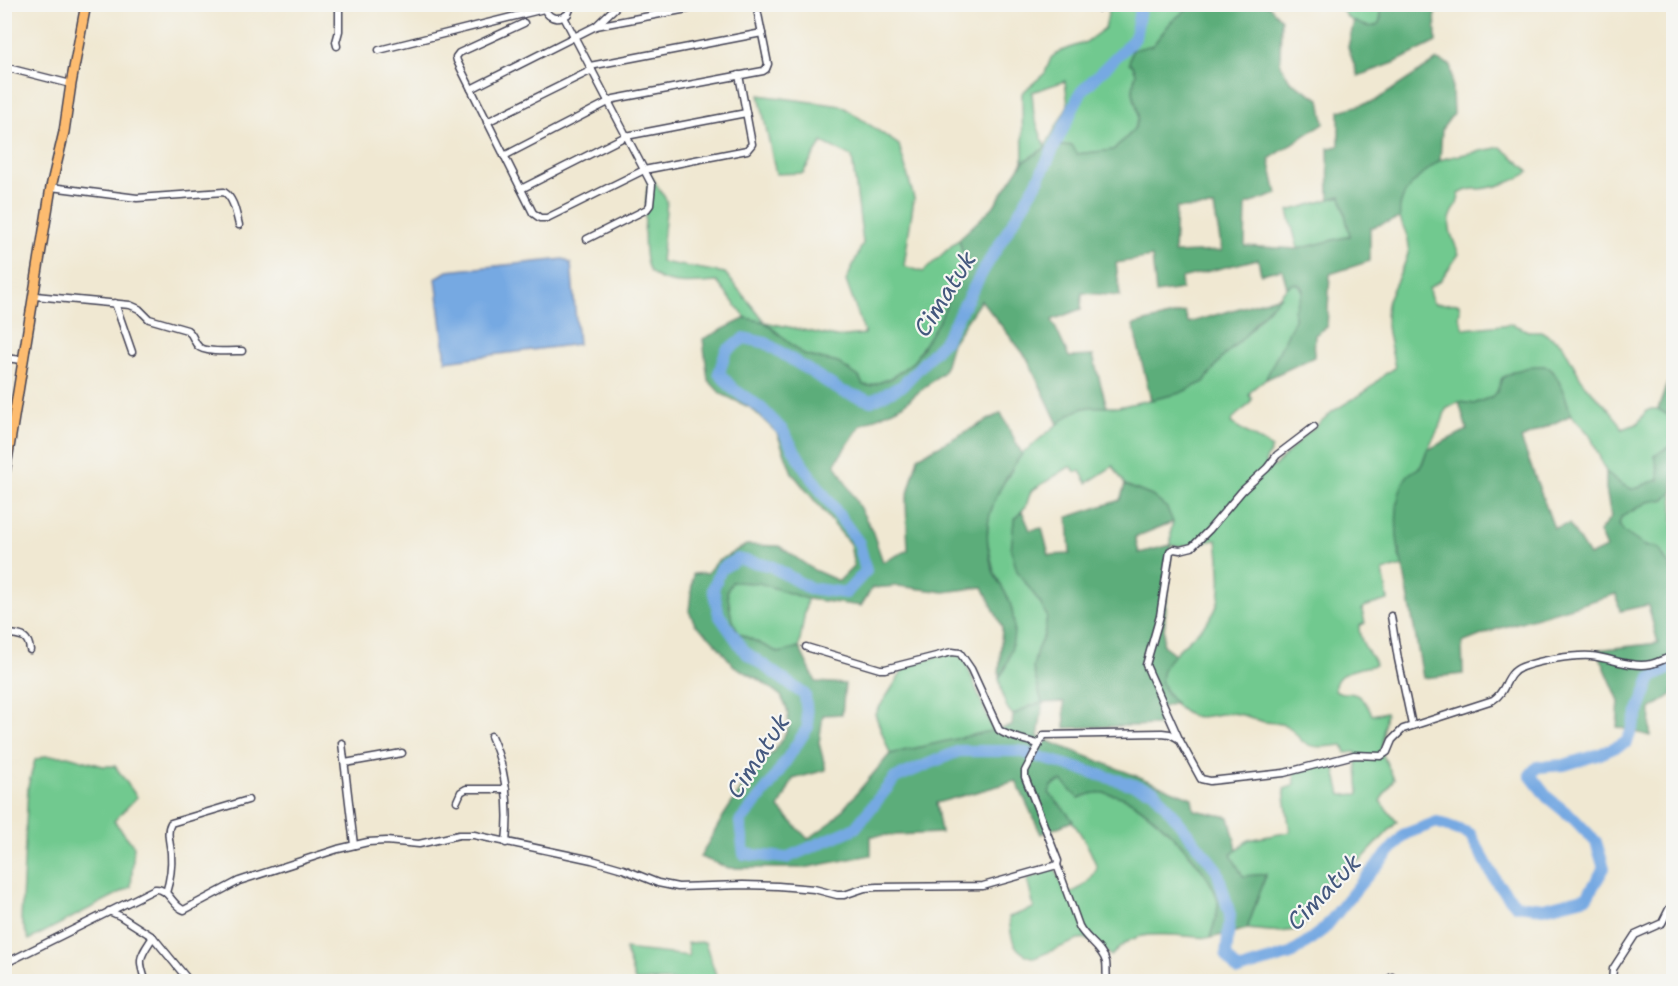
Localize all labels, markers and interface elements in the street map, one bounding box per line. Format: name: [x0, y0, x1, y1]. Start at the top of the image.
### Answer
water label: Cimatuk: [906, 245, 984, 343]
water label: Cimatuk: [719, 707, 797, 805]
water label: Cimatuk: [1279, 846, 1369, 937]

